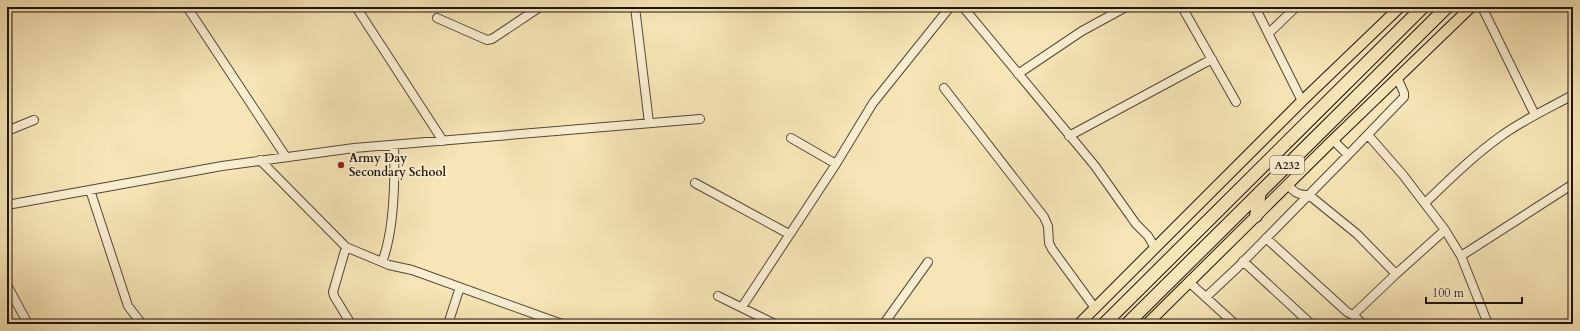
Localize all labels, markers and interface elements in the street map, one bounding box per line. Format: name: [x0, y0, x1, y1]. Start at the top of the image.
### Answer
place label: Army Day Secondary School: [349, 150, 447, 180]
road number: A232: [1270, 156, 1304, 174]
marker: Army Day Secondary School: [336, 160, 346, 170]
scale bar: [1426, 279, 1522, 305]
text: 100 m: [1432, 285, 1465, 301]

